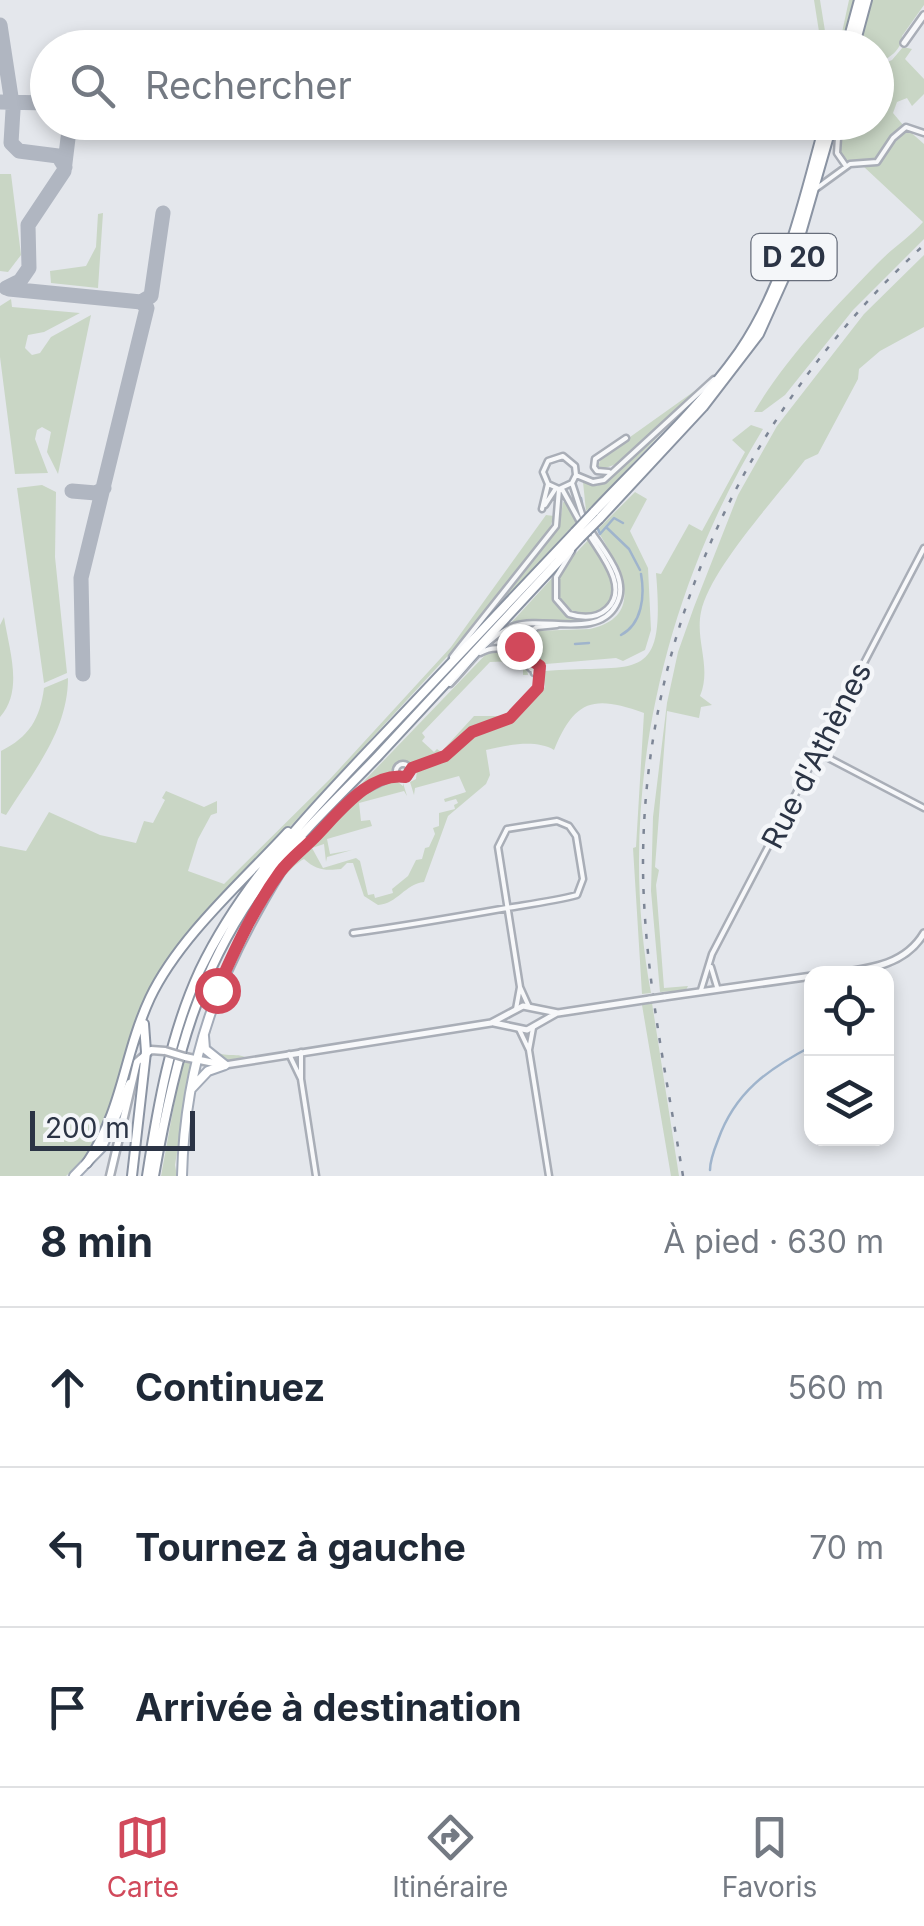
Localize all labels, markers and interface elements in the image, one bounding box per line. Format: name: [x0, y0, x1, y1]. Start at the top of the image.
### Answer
search box: [30, 30, 894, 140]
icon: search: [65, 58, 120, 113]
text: Rechercher: [145, 62, 352, 108]
road number: D 20: [752, 234, 836, 280]
route end: [497, 624, 543, 670]
street label: Rue d'Athènes: [754, 656, 878, 854]
map controls: [804, 966, 894, 1146]
button: locate: [804, 966, 894, 1056]
route start: [195, 968, 241, 1014]
button: layers: [804, 1056, 894, 1146]
scale bar: [30, 1106, 195, 1150]
text: 200 m: [45, 1111, 130, 1145]
text: 8 min: [40, 1216, 153, 1267]
text: À pied · 630 m: [663, 1222, 884, 1261]
icon: ahead: [40, 1360, 95, 1415]
text: Continuez: [135, 1364, 325, 1410]
text: 560 m: [787, 1368, 884, 1407]
icon: left: [40, 1520, 95, 1575]
text: Tournez à gauche: [135, 1524, 466, 1570]
text: 70 m: [809, 1528, 884, 1567]
icon: arrive: [40, 1680, 95, 1735]
text: Arrivée à destination: [135, 1684, 522, 1730]
tab: Carte: [107, 1810, 179, 1904]
tab: Itinéraire: [392, 1810, 508, 1904]
tab: Favoris: [722, 1810, 817, 1904]

